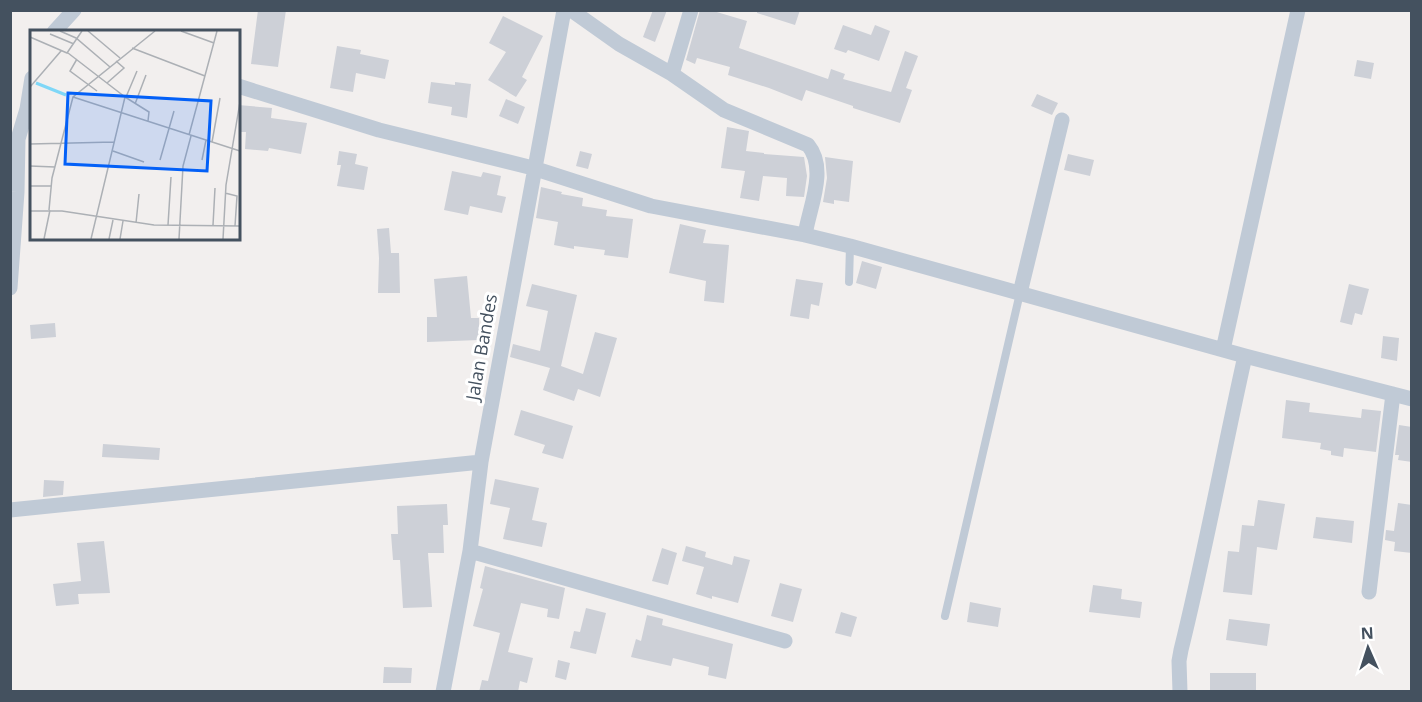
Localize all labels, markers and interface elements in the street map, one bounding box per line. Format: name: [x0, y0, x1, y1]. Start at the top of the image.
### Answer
inset map: [30, 30, 240, 240]
street label: Jalan Bandes: [460, 292, 502, 404]
north arrow: [1338, 618, 1398, 678]
text: N: [1360, 622, 1374, 644]

